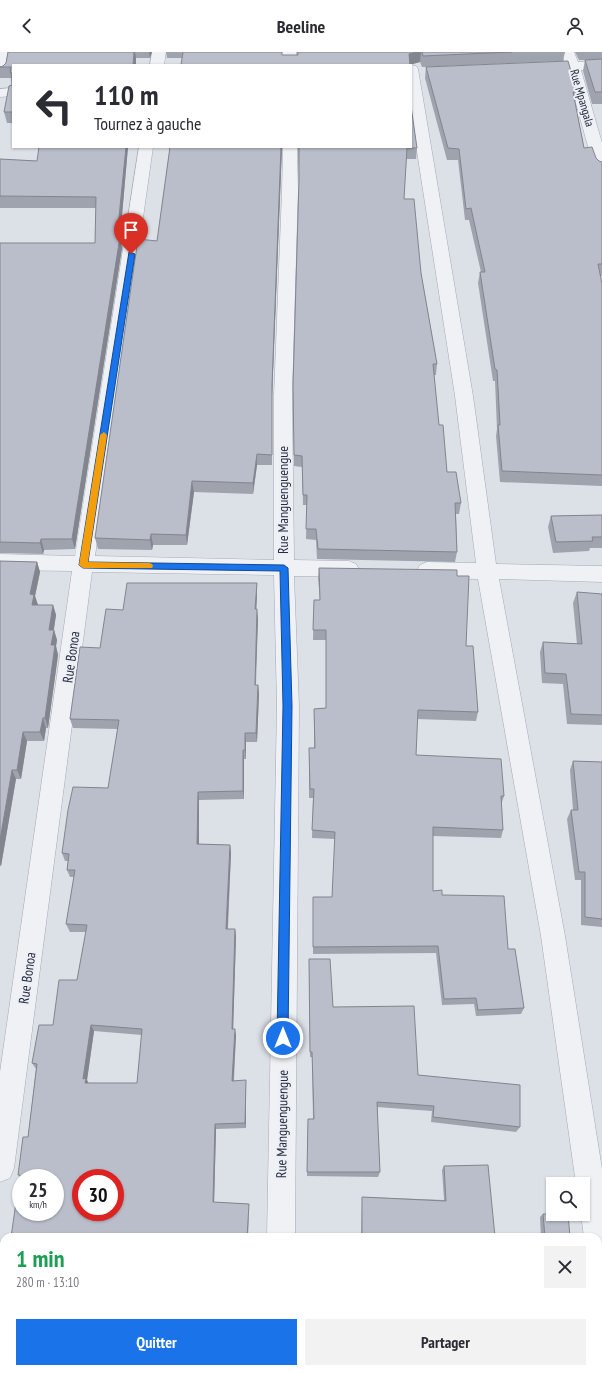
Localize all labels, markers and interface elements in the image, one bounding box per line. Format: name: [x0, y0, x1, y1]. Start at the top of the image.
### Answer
icon: back: [16, 15, 38, 37]
text: Beeline: [277, 15, 325, 38]
icon: person: [564, 15, 586, 37]
street label: Rue Mpangala: [567, 67, 598, 128]
text: 110 m: [94, 76, 158, 113]
icon: left: [28, 80, 80, 132]
text: Tournez à gauche: [94, 112, 201, 135]
pin: [114, 213, 148, 254]
icon: arrive: [120, 219, 142, 241]
street label: Rue Manguenguengue: [274, 446, 292, 554]
street label: Rue Bonoa: [58, 630, 84, 684]
street label: Rue Bonoa: [14, 951, 40, 1005]
position arrow: [262, 1017, 304, 1059]
street label: Rue Manguenguengue: [272, 1070, 292, 1178]
speed limit sign: 30: [72, 1169, 124, 1221]
text: 25: [28, 1177, 48, 1203]
map controls: [546, 1177, 590, 1221]
button: search: [546, 1177, 590, 1221]
text: km/h: [29, 1198, 47, 1211]
text: 1 min: [16, 1243, 64, 1274]
button: close: [544, 1246, 586, 1288]
text: 280 m · 13:10: [16, 1274, 79, 1291]
button: Quitter: [16, 1319, 297, 1365]
button: Partager: [305, 1319, 586, 1365]

